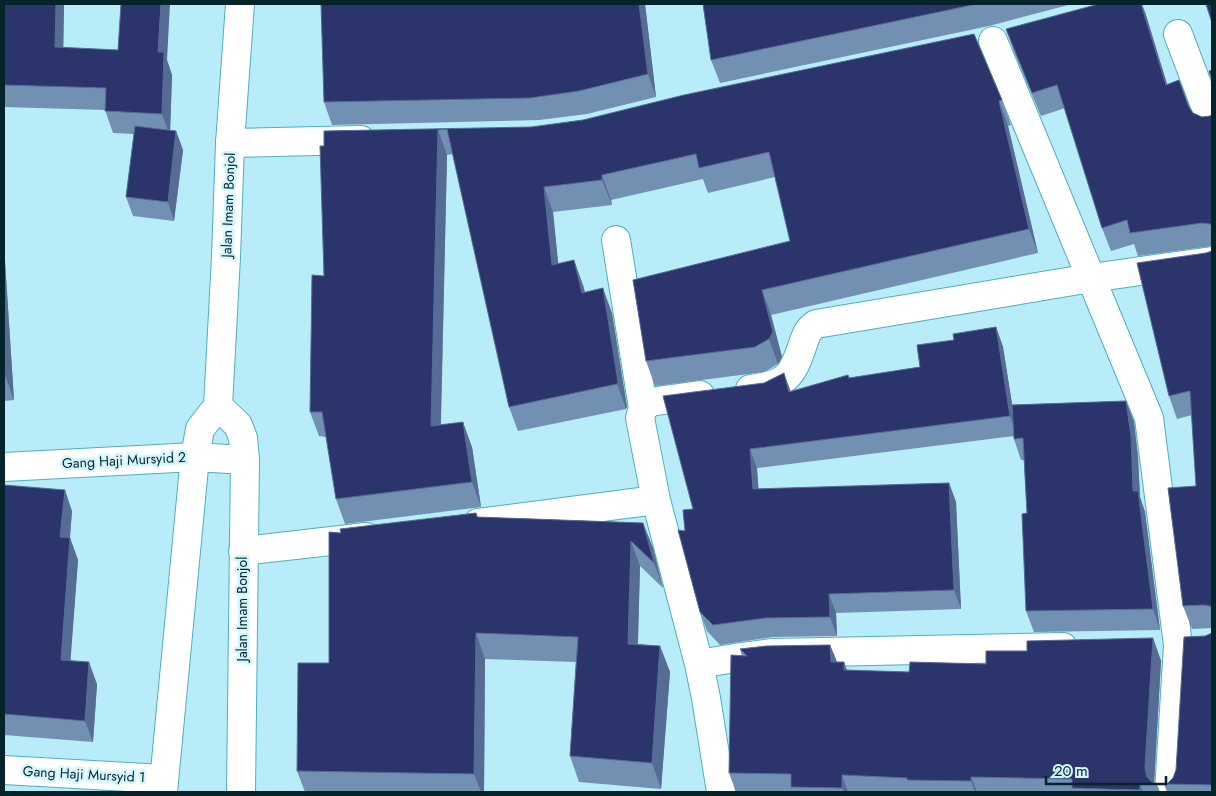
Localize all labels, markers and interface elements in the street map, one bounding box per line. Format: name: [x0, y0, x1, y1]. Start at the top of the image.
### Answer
street label: Jalan Imam Bonjol: [216, 152, 240, 260]
street label: Gang Haji Mursyid 2: [61, 447, 187, 473]
street label: Jalan Imam Bonjol: [232, 557, 252, 663]
scale bar: [1046, 754, 1166, 786]
text: 20 m: [1054, 760, 1088, 782]
street label: Gang Haji Mursyid 1: [22, 761, 146, 787]

